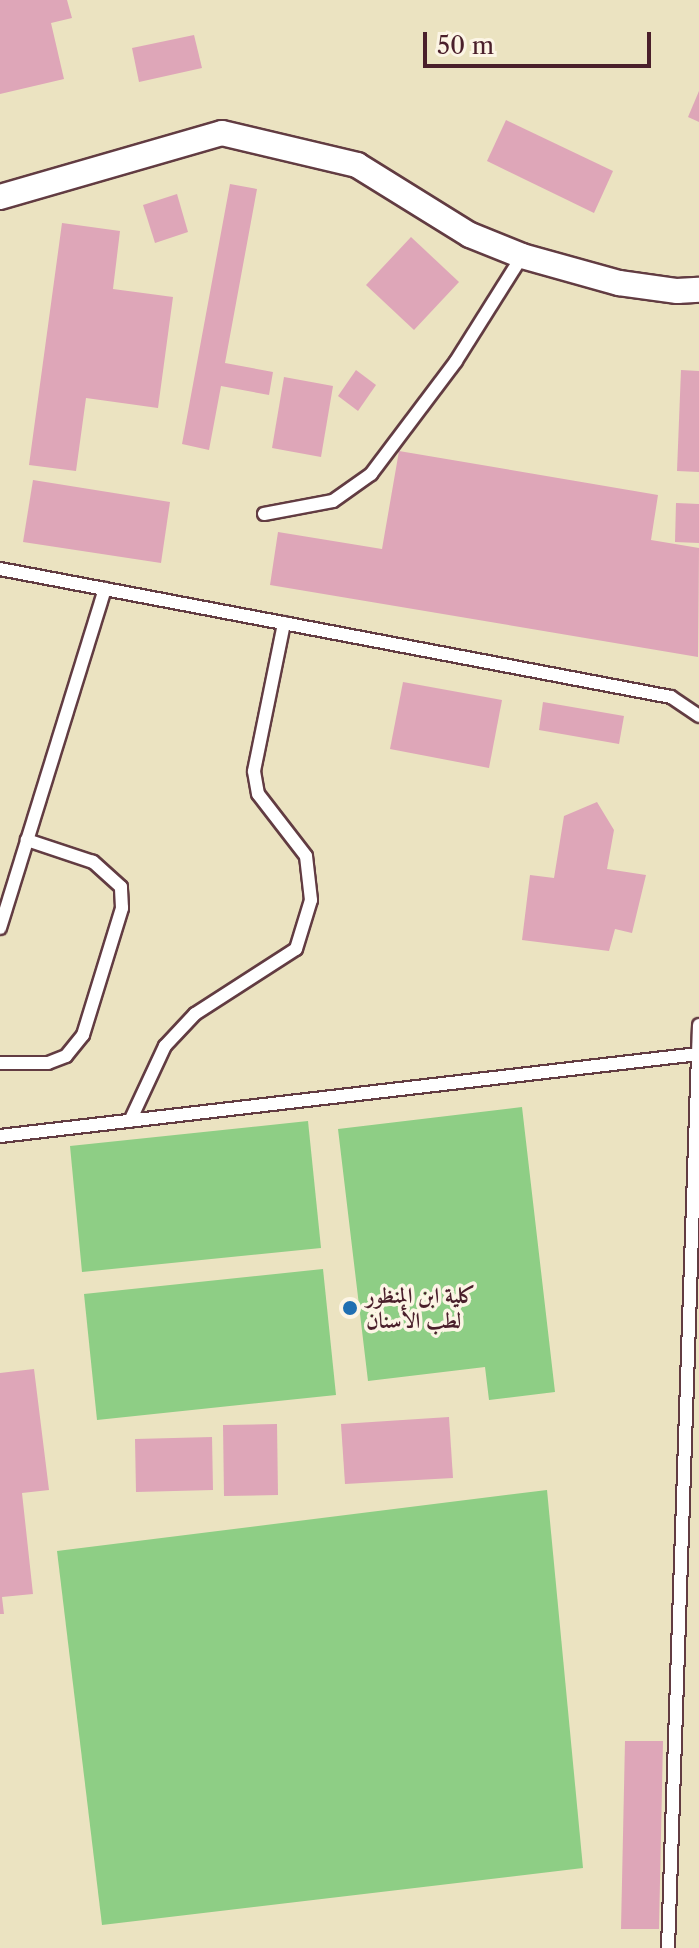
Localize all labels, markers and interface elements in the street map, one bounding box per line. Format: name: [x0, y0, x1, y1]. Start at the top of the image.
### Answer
scale bar: [427, 16, 655, 66]
text: 50 m: [437, 31, 494, 60]
place label: كلية ابن المنظور لطب الأسنان: [366, 1282, 476, 1334]
marker: كلية ابن المنظور لطب الأسنان: [341, 1299, 359, 1317]

